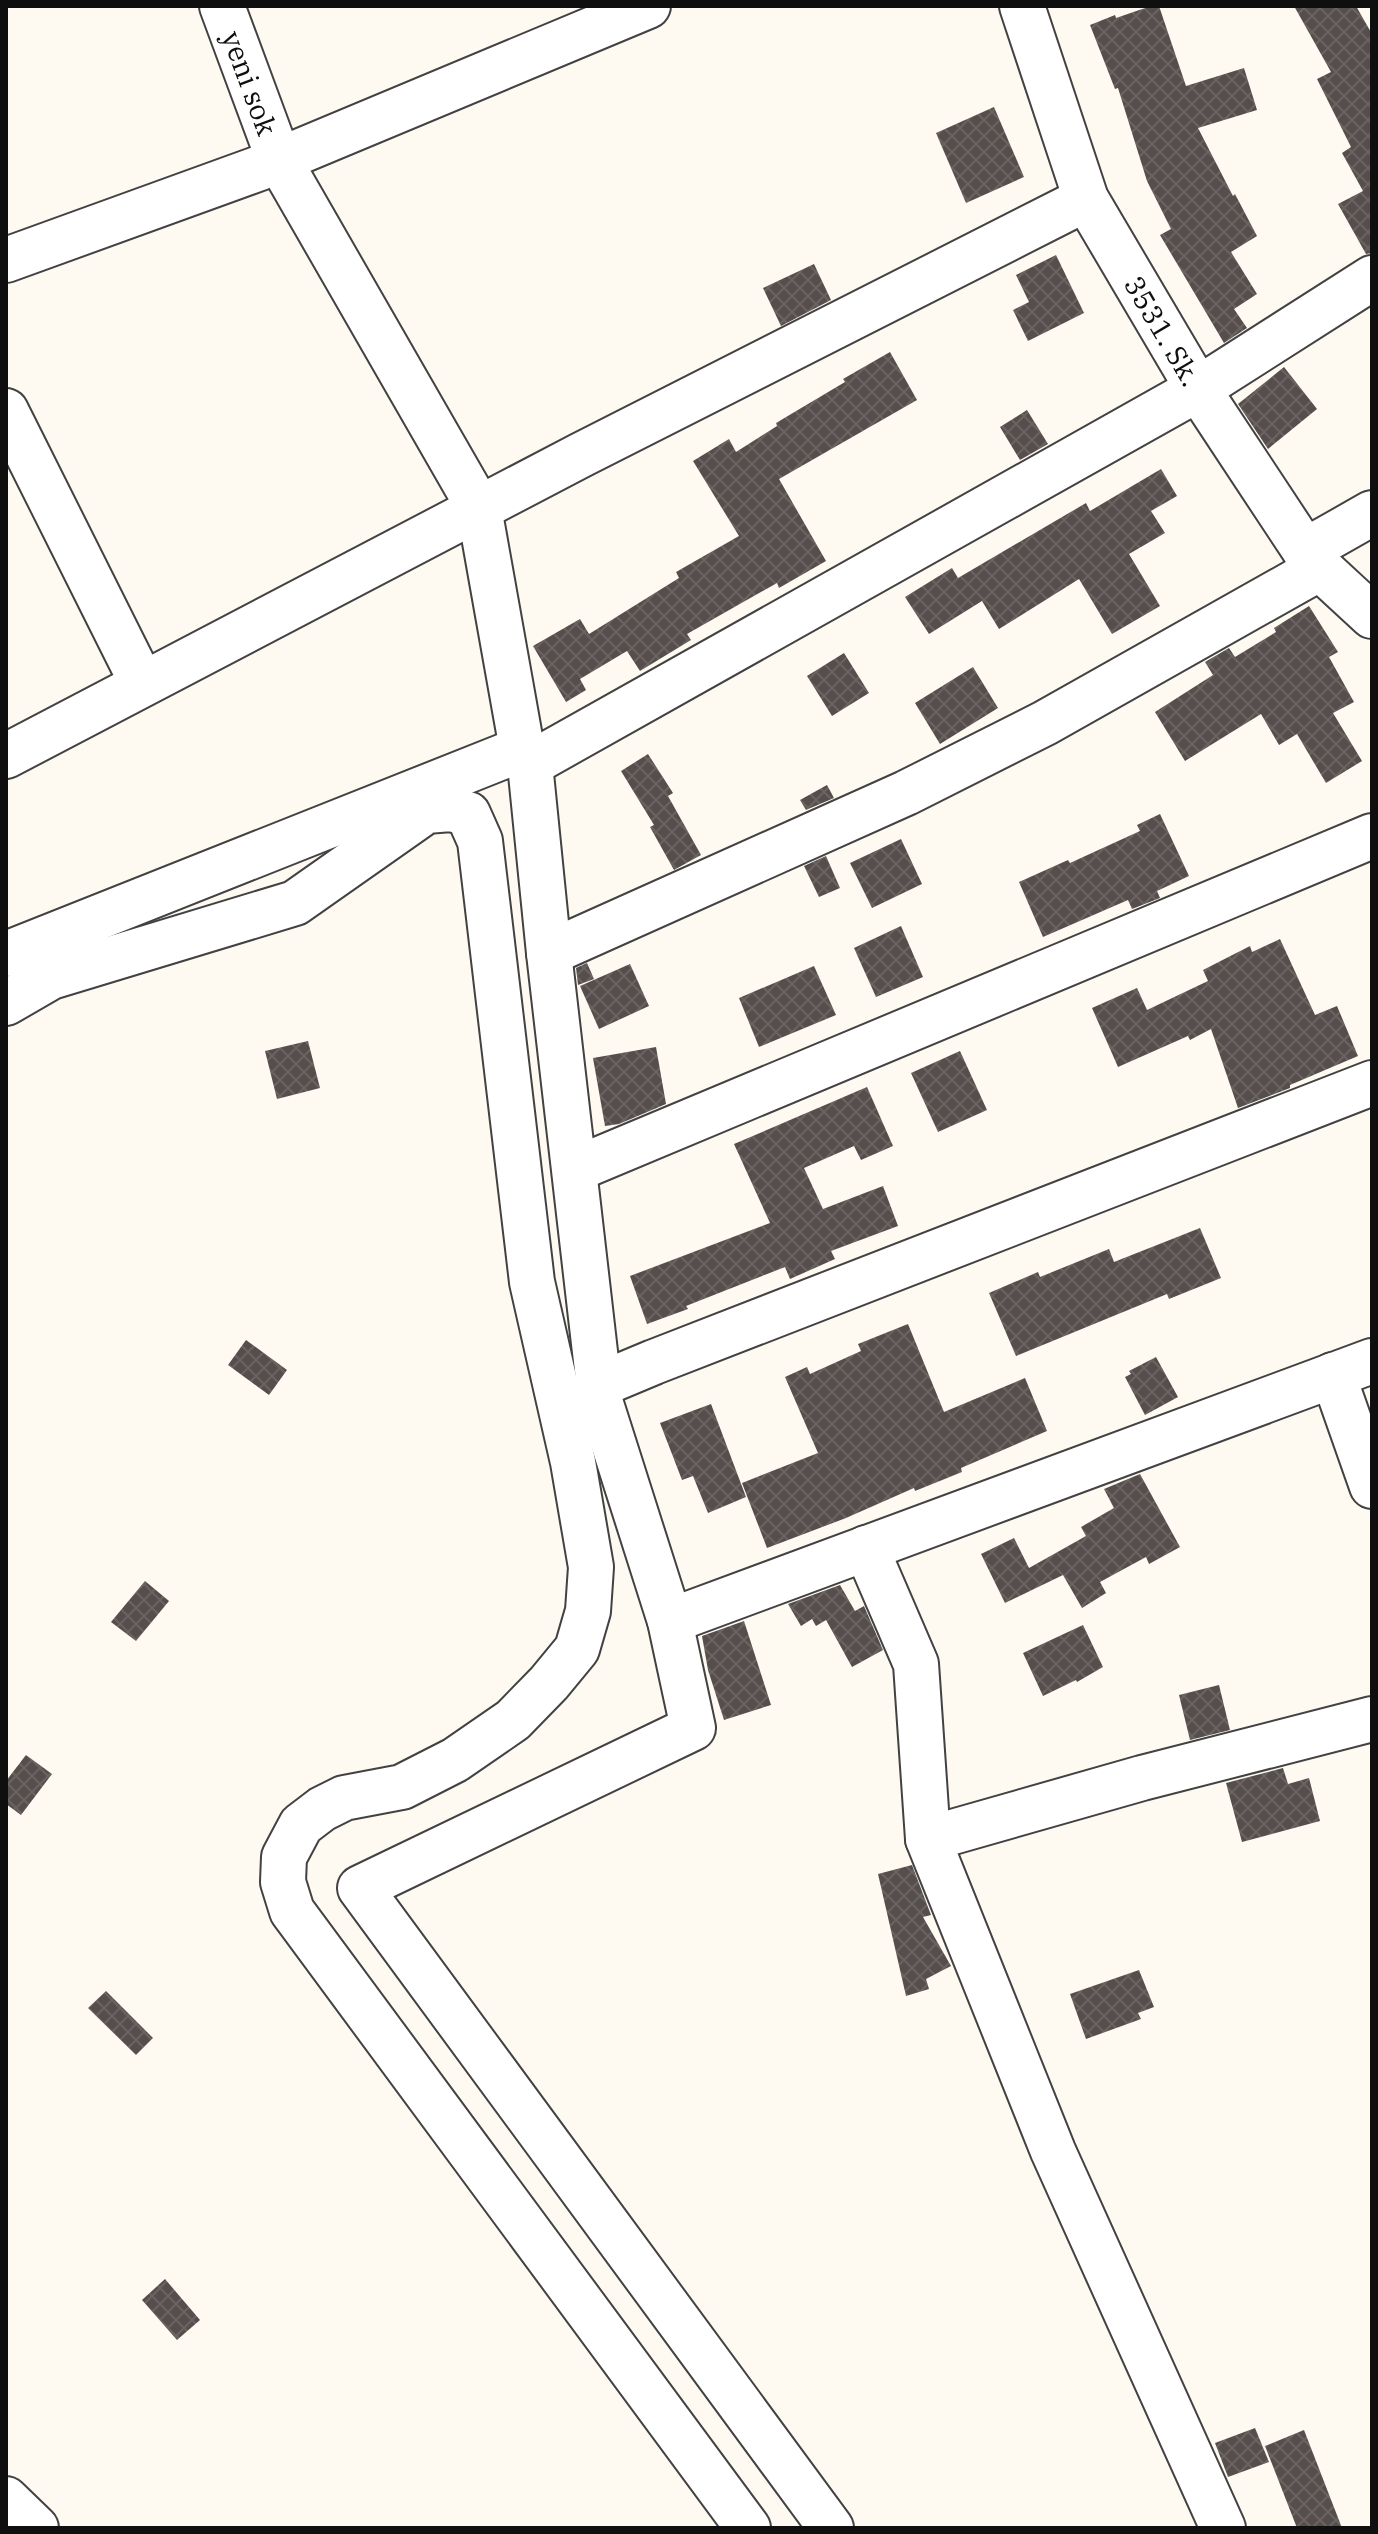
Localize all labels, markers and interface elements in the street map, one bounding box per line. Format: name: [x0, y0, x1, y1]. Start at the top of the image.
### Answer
street label: yeni sok: [214, 25, 287, 141]
street label: 3531. Sk.: [1117, 268, 1210, 393]

